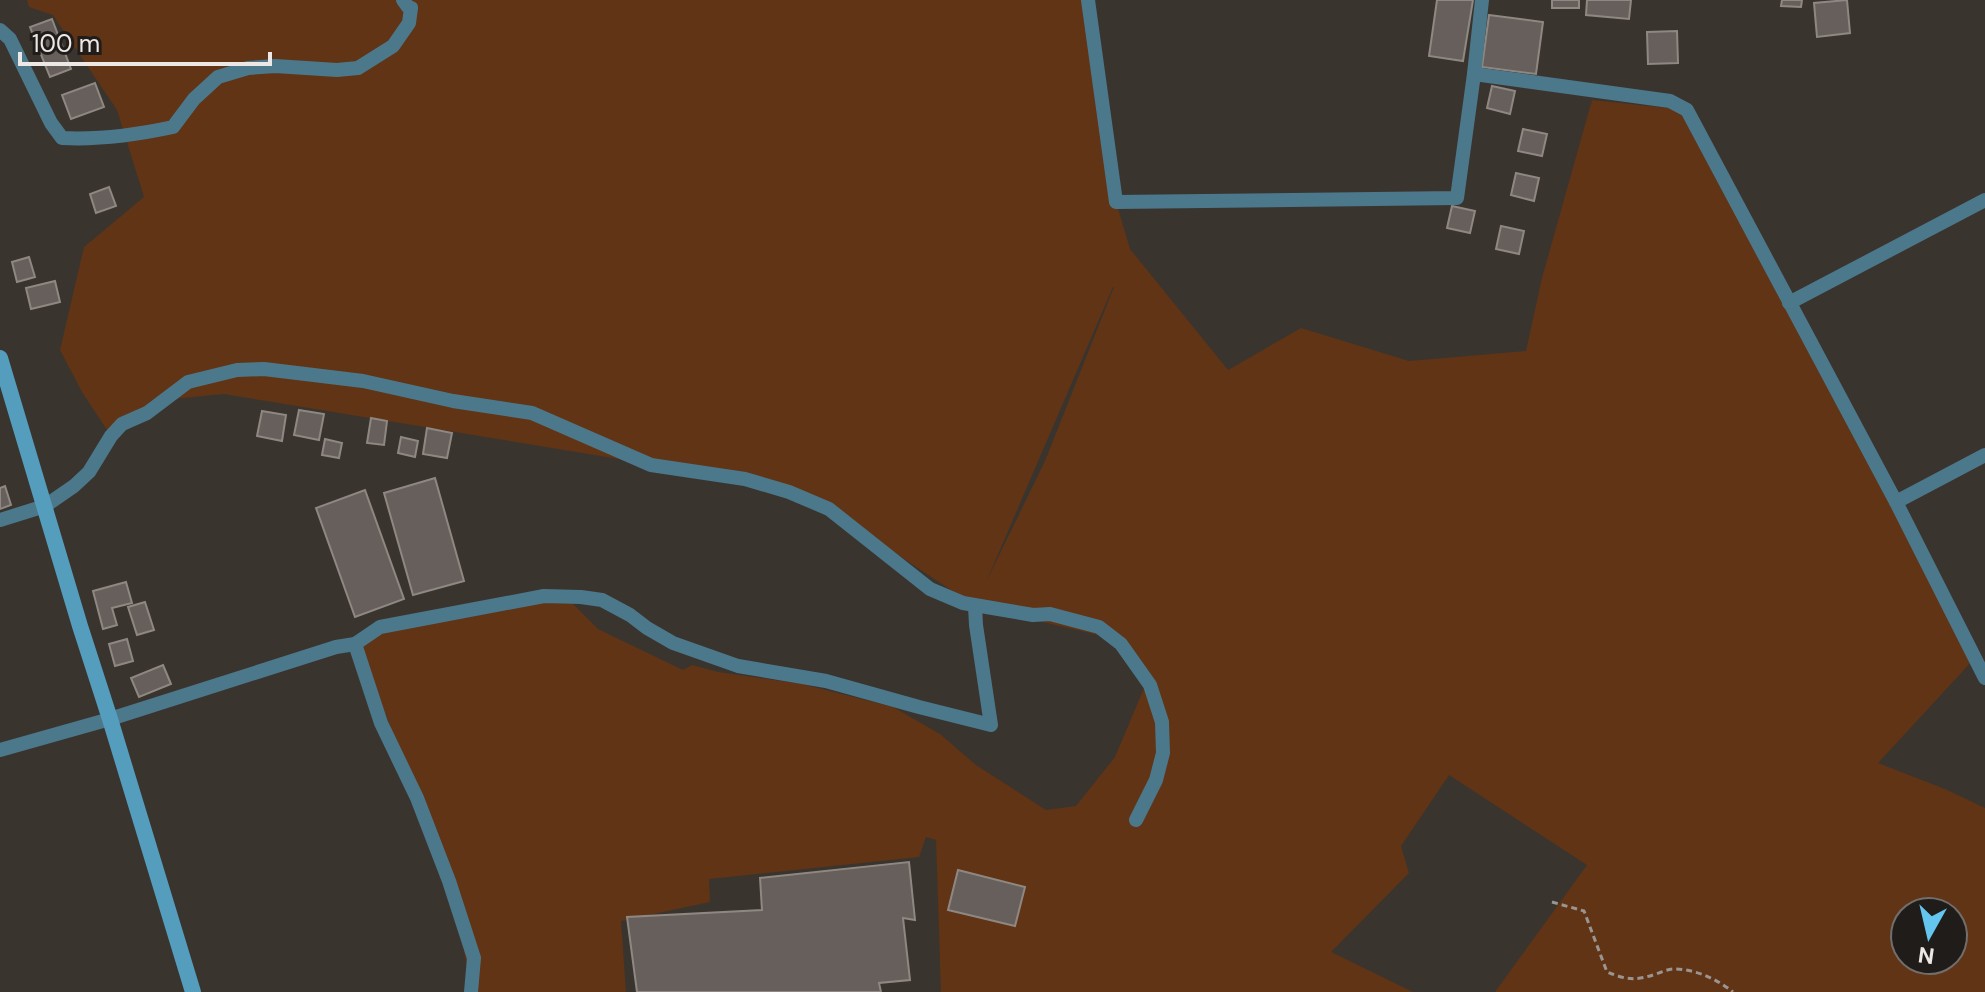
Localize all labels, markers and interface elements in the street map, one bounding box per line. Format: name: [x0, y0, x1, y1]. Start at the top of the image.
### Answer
scale bar: [20, 16, 270, 66]
text: 100 m: [32, 28, 100, 59]
north arrow: [1889, 896, 1969, 976]
text: N: [1916, 940, 1936, 971]

